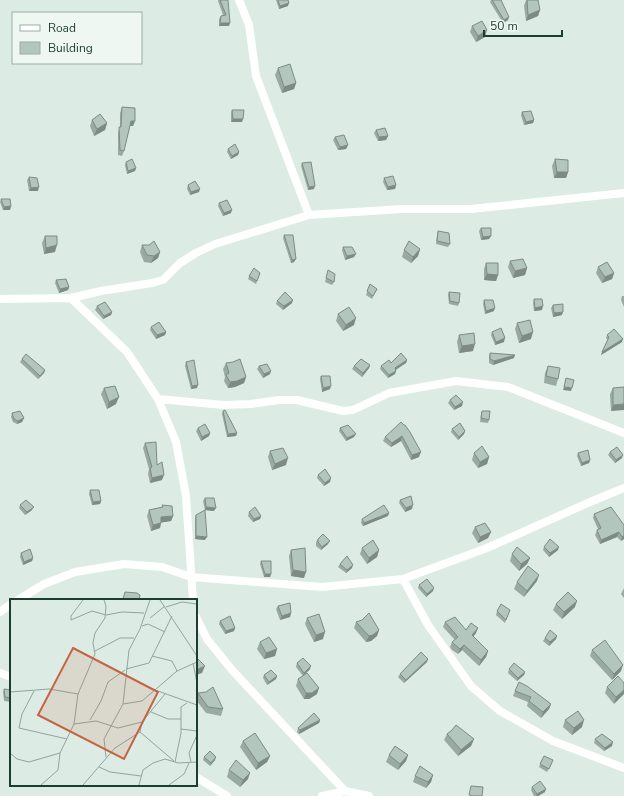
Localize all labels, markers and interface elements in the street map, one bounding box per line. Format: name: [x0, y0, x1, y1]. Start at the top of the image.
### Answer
legend: [12, 12, 142, 64]
scale bar: [484, 12, 562, 38]
text: 50 m: [490, 18, 518, 34]
text: Road: [48, 20, 76, 36]
text: Building: [48, 40, 93, 56]
inset map: [10, 599, 197, 786]

